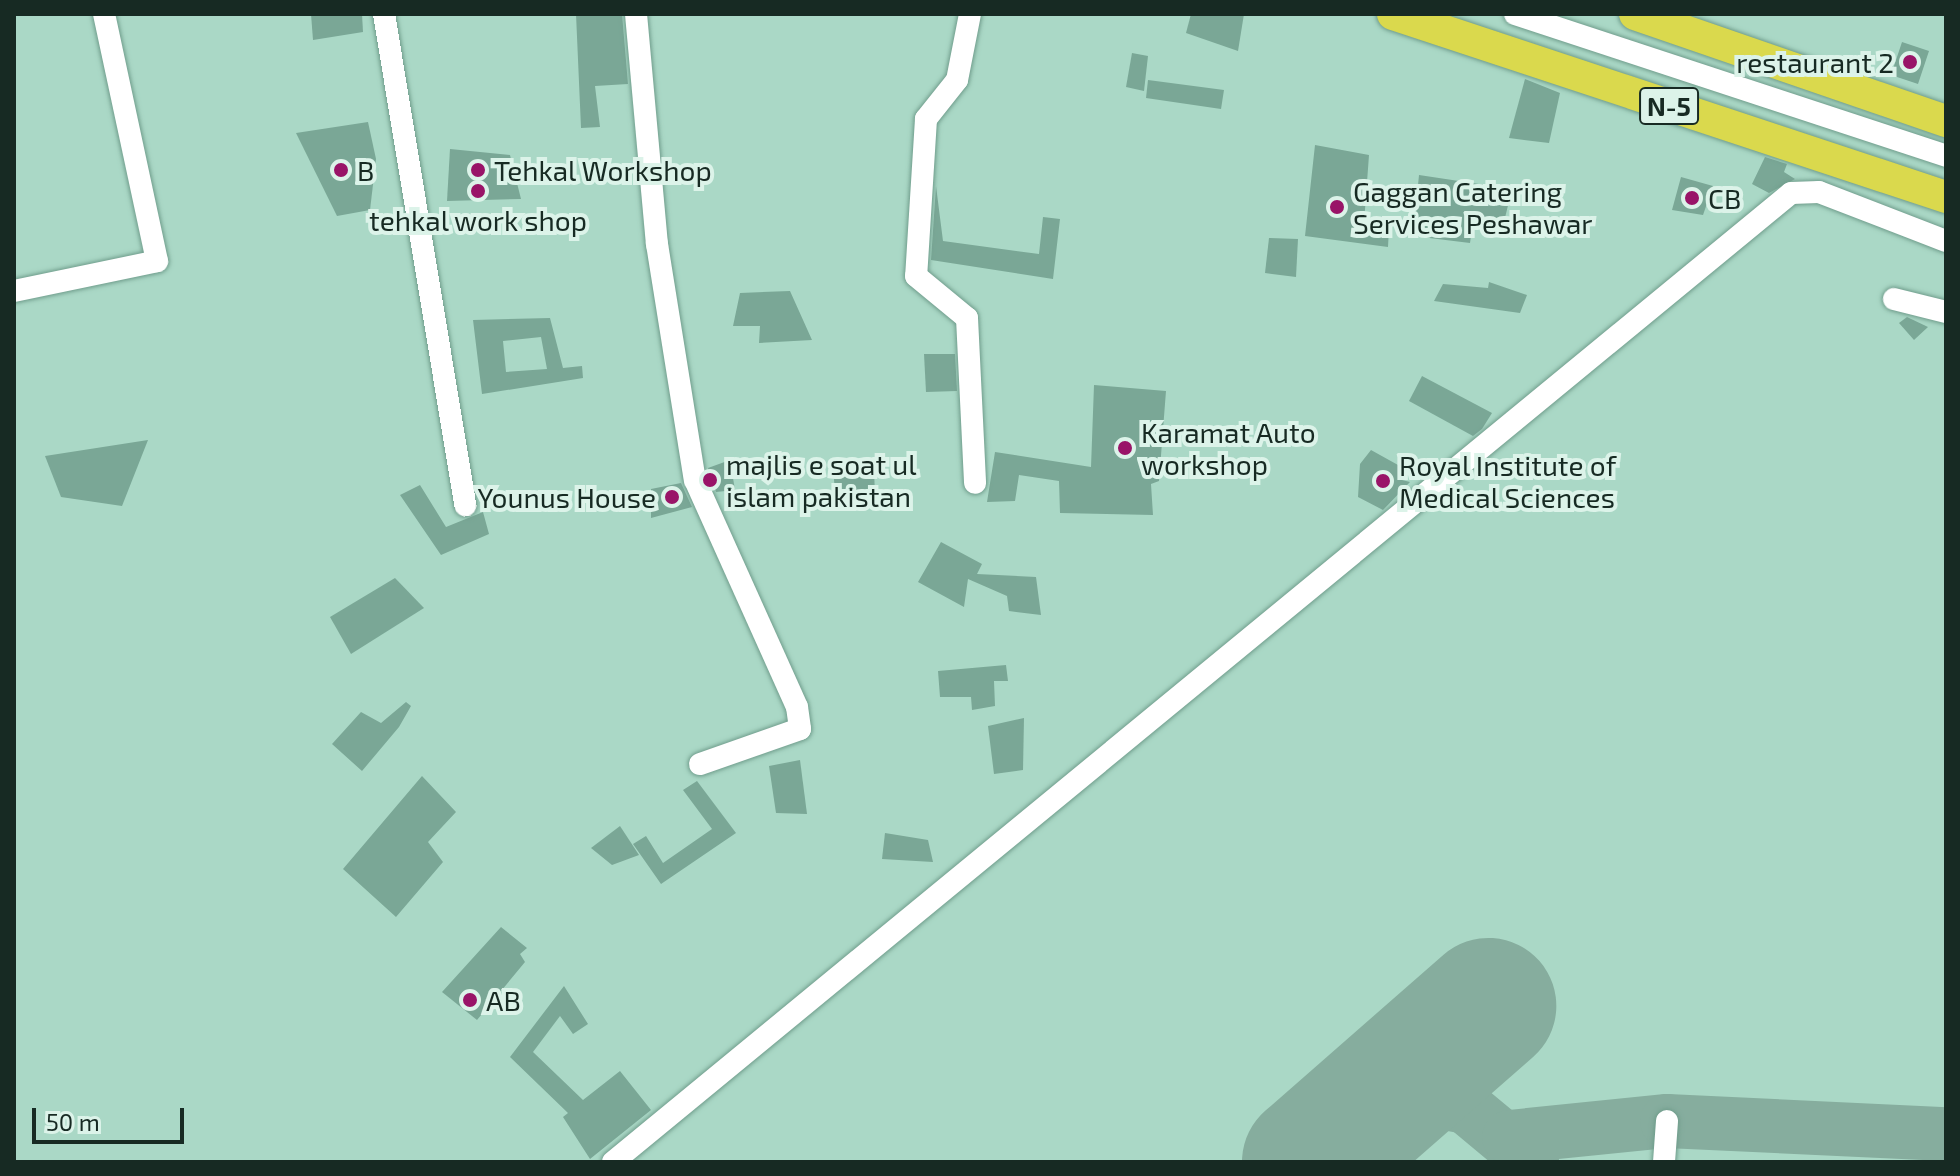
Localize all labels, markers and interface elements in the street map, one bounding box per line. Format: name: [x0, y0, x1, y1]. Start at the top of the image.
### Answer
place label: restaurant 2: [1736, 45, 1894, 79]
marker: restaurant 2: [1901, 53, 1919, 71]
road number: N-5: [1639, 84, 1699, 128]
place label: B: [357, 153, 374, 187]
place label: Tehkal Workshop: [494, 153, 713, 187]
marker: B: [332, 161, 350, 179]
marker: Tehkal Workshop: [469, 161, 487, 179]
place label: Gaggan Catering Services Peshawar: [1353, 174, 1593, 240]
place label: CB: [1708, 181, 1741, 215]
marker: tehkal work shop: [469, 182, 487, 200]
marker: CB: [1683, 189, 1701, 207]
marker: Gaggan Catering Services Peshawar: [1328, 198, 1346, 216]
place label: tehkal work shop: [368, 203, 588, 237]
place label: Karamat Auto workshop: [1141, 415, 1316, 481]
marker: Karamat Auto workshop: [1116, 439, 1134, 457]
place label: majlis e soat ul islam pakistan: [726, 447, 917, 513]
place label: Royal Institute of Medical Sciences: [1399, 448, 1617, 514]
marker: majlis e soat ul islam pakistan: [701, 471, 719, 489]
marker: Royal Institute of Medical Sciences: [1374, 472, 1392, 490]
place label: Younus House: [478, 480, 656, 514]
marker: Younus House: [663, 488, 681, 506]
place label: AB: [486, 983, 521, 1017]
marker: AB: [461, 991, 479, 1009]
scale bar: [36, 1092, 188, 1142]
text: 50 m: [46, 1107, 100, 1136]

